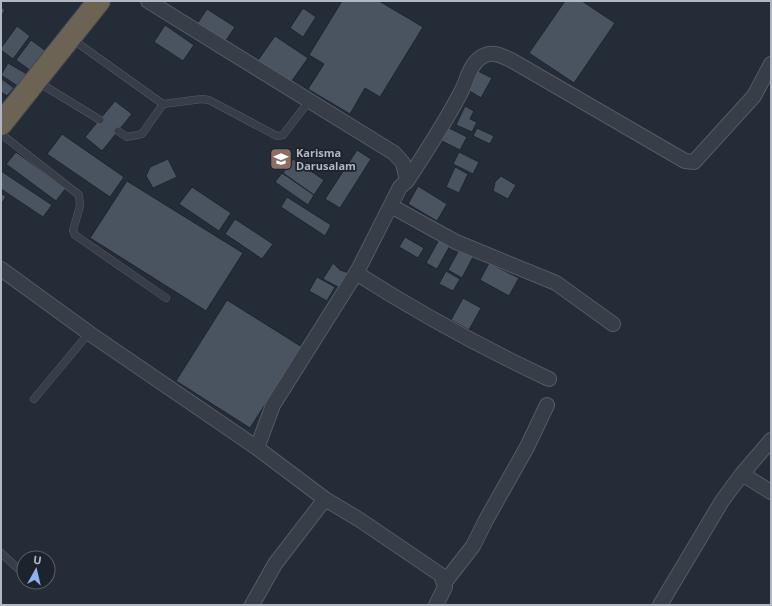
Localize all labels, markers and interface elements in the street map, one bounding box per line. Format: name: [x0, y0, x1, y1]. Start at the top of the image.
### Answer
place label: Karisma Darusalam: [296, 145, 356, 173]
school or university icon: Karisma Darusalam: [268, 146, 294, 172]
north arrow: [16, 550, 56, 590]
text: U: [32, 552, 43, 568]

